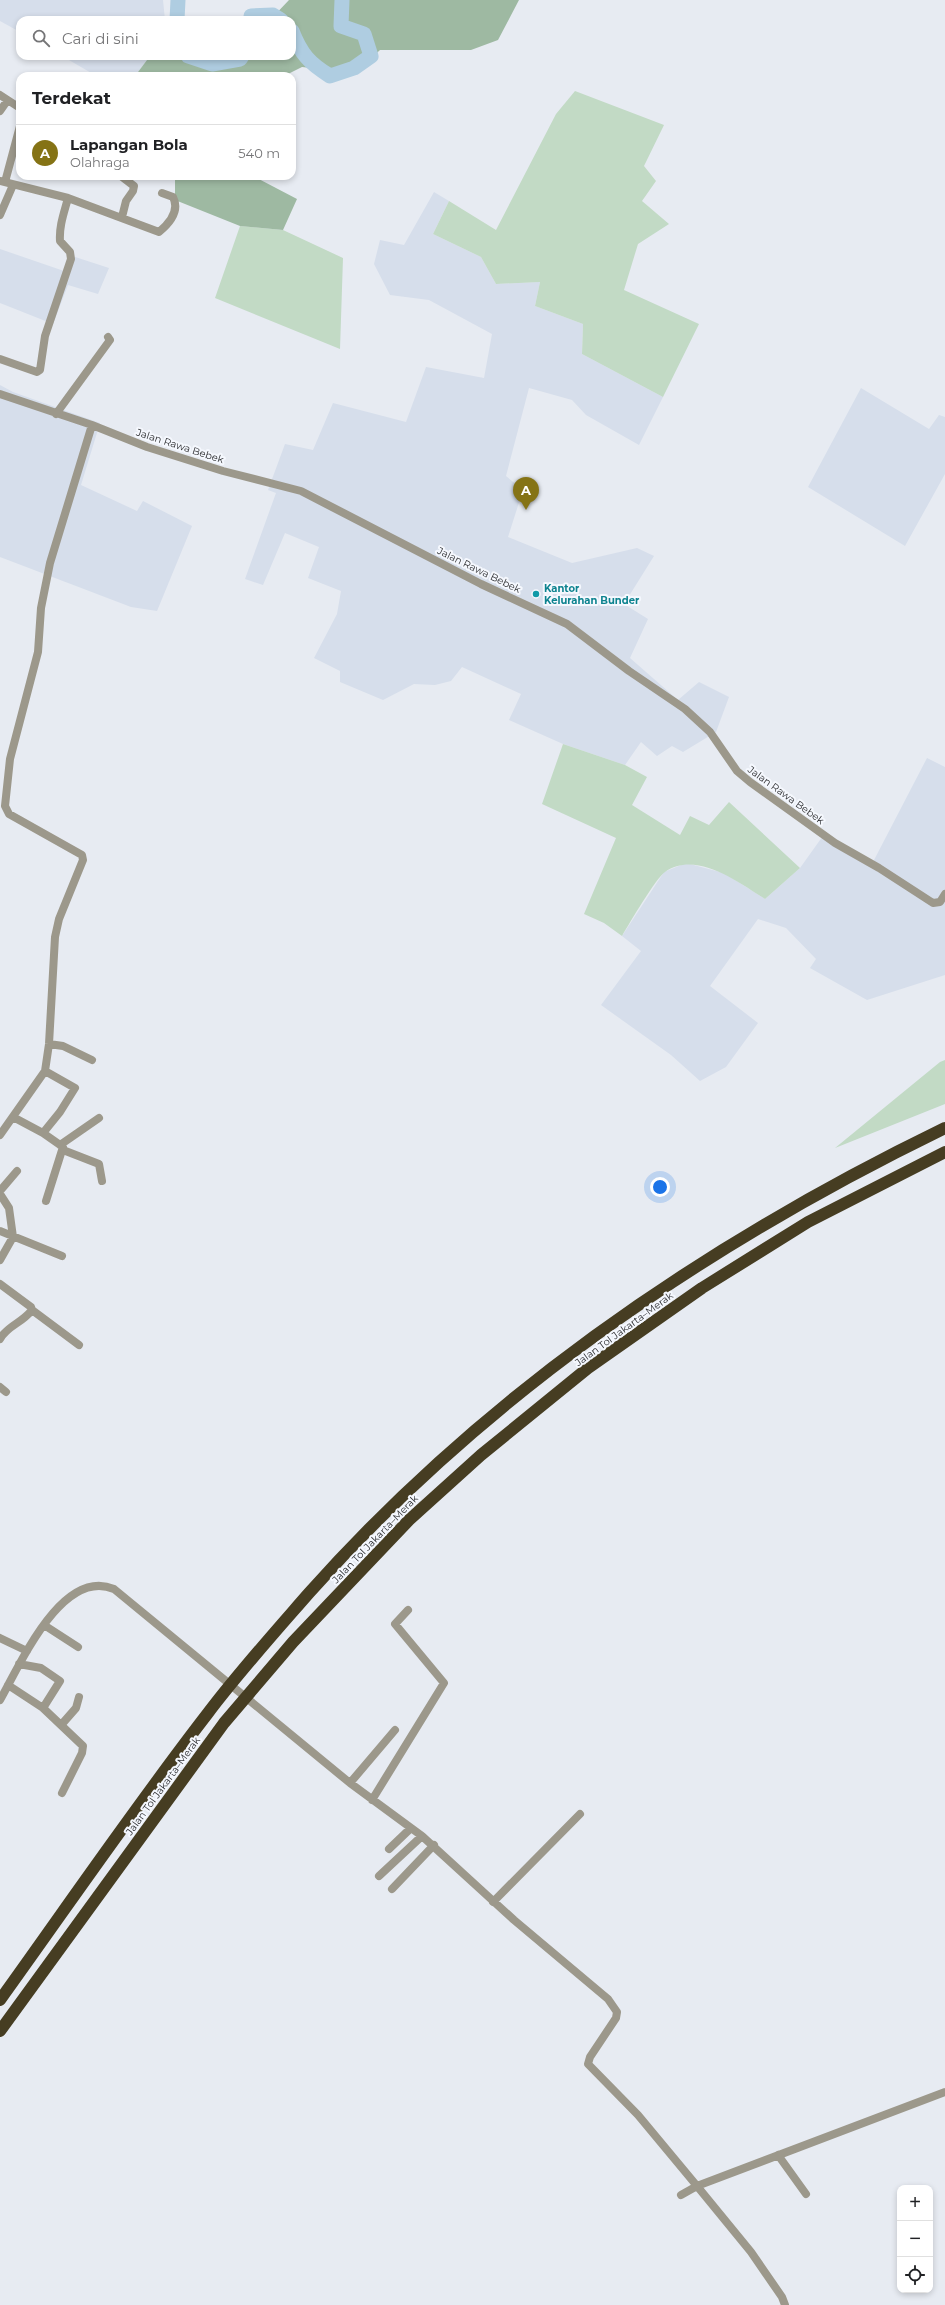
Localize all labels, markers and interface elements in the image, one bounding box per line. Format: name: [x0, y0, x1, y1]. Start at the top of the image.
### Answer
search box: [16, 16, 296, 60]
icon: search: [30, 27, 52, 49]
text: Cari di sini: [62, 29, 139, 48]
text: Terdekat: [32, 88, 111, 108]
text: Lapangan Bola: [70, 135, 188, 154]
text: A: [40, 145, 50, 161]
text: 540 m: [238, 145, 280, 161]
text: Olahraga: [70, 154, 130, 170]
street label: Jalan Rawa Bebek: [134, 425, 225, 466]
pin: A: [513, 477, 539, 510]
street label: Jalan Rawa Bebek: [434, 544, 523, 596]
place label: Kantor Kelurahan Bunder: [544, 582, 640, 607]
marker: Kantor Kelurahan Bunder: [531, 589, 541, 599]
street label: Jalan Rawa Bebek: [744, 762, 827, 827]
your location: [650, 1177, 670, 1197]
street label: Jalan Tol Jakarta–Merak: [571, 1289, 676, 1370]
street label: Jalan Tol Jakarta–Merak: [329, 1492, 421, 1587]
street label: Jalan Tol Jakarta–Merak: [122, 1734, 203, 1839]
map controls: [897, 2185, 933, 2293]
button: +: [897, 2185, 933, 2221]
button: −: [897, 2221, 933, 2257]
button: locate: [897, 2257, 933, 2293]

